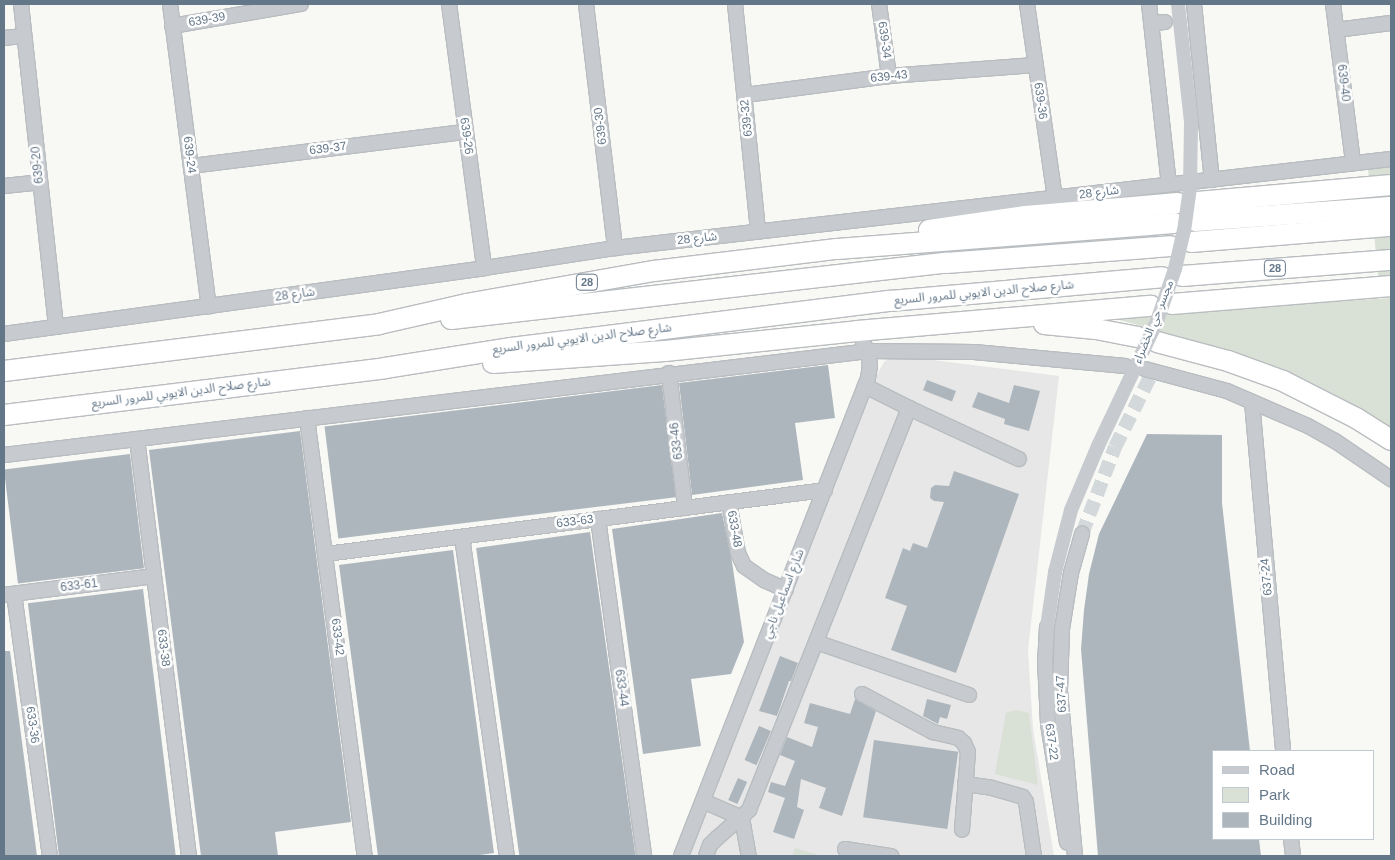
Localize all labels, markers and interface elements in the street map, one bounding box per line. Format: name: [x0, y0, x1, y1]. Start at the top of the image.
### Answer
street label: 639-39: [187, 10, 227, 30]
street label: 639-34: [874, 20, 894, 60]
street label: 639-40: [1334, 64, 1352, 102]
street label: 639-43: [870, 68, 908, 86]
street label: 639-36: [1030, 81, 1050, 121]
street label: 639-32: [738, 99, 756, 137]
street label: 639-30: [592, 107, 610, 145]
street label: 639-26: [456, 116, 476, 156]
street label: 639-24: [180, 136, 198, 174]
street label: 639-37: [309, 140, 347, 158]
street label: 639-20: [29, 146, 47, 184]
street label: شارع 28: [1078, 183, 1120, 203]
street label: شارع 28: [676, 230, 718, 248]
road number: 28: [1264, 260, 1286, 276]
road number: 28: [576, 274, 598, 290]
street label: شارع صلاح الدين الايوبي للمرور السريع: [894, 278, 1074, 308]
street label: مجسر حي الخضراء: [1131, 278, 1177, 366]
street label: شارع 28: [274, 285, 316, 305]
street label: شارع صلاح الدين الايوبي للمرور السريع: [492, 321, 672, 357]
street label: شارع صلاح الدين الايوبي للمرور السريع: [91, 375, 271, 411]
street label: 633-46: [668, 422, 686, 460]
street label: 633-48: [724, 509, 744, 549]
street label: 633-63: [556, 513, 594, 531]
street label: شارع اسماعيل ناجي: [760, 547, 808, 641]
street label: 637-24: [1258, 558, 1276, 596]
street label: 633-61: [60, 577, 98, 595]
street label: 633-42: [328, 618, 346, 656]
street label: 633-38: [154, 629, 172, 667]
street label: 633-44: [611, 668, 631, 708]
street label: 637-47: [1054, 675, 1070, 713]
street label: 633-36: [22, 705, 42, 745]
street label: 637-22: [1041, 722, 1061, 762]
legend: [1212, 750, 1375, 840]
text: Road: [1259, 761, 1295, 778]
text: Park: [1259, 786, 1290, 803]
text: Building: [1259, 811, 1312, 828]

